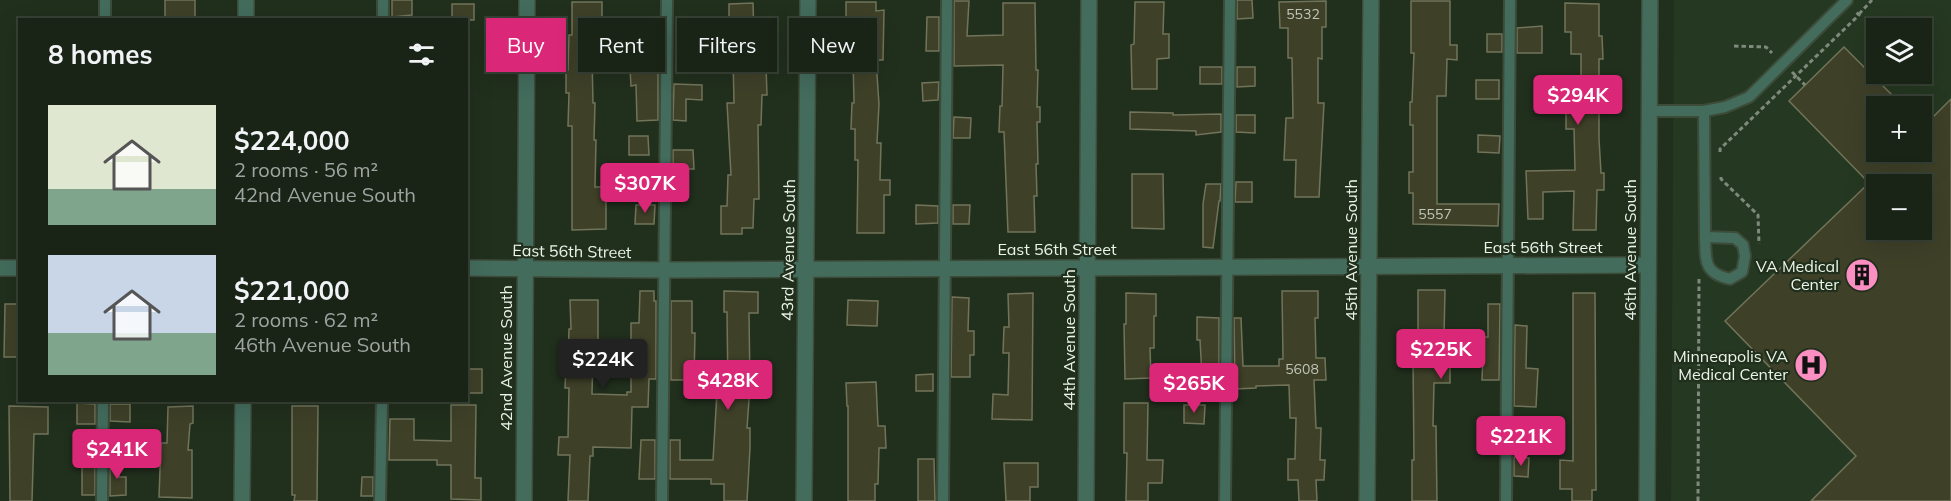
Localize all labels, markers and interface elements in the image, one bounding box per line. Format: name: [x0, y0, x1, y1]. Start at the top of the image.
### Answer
house number: 5532: [1286, 5, 1320, 23]
chip: Buy: [486, 18, 566, 72]
chip: Rent: [578, 18, 665, 72]
chip: Filters: [677, 18, 777, 72]
chip: New: [789, 18, 877, 72]
map controls: [1866, 18, 1932, 240]
button: layers: [1866, 18, 1932, 84]
text: 8 homes: [48, 38, 152, 71]
icon: filters: [405, 38, 438, 71]
pin: $294K: [1536, 75, 1620, 126]
text: $294K: [1547, 82, 1609, 107]
button: +: [1866, 96, 1932, 162]
text: $224,000: [234, 124, 350, 157]
icon: home: [96, 129, 168, 201]
text: 2 rooms · 56 m²: [234, 157, 378, 182]
pin: $307K: [603, 163, 687, 214]
text: $307K: [614, 170, 676, 195]
button: −: [1866, 174, 1932, 240]
street label: 43rd Avenue South: [777, 179, 799, 321]
street label: 45th Avenue South: [1341, 179, 1361, 321]
street label: 46th Avenue South: [1620, 179, 1640, 321]
text: 42nd Avenue South: [234, 182, 416, 207]
house number: 5557: [1418, 205, 1452, 223]
street label: East 56th Street: [1483, 237, 1603, 257]
street label: East 56th Street: [997, 239, 1117, 259]
street label: East 56th Street: [512, 240, 632, 262]
place label: VA Medical Center: [1756, 256, 1839, 294]
building icon: VA Medical Center: [1844, 257, 1880, 293]
street label: 44th Avenue South: [1059, 269, 1079, 411]
text: $221,000: [234, 274, 350, 307]
icon: home: [96, 279, 168, 351]
street label: 42nd Avenue South: [496, 285, 516, 431]
text: 2 rooms · 62 m²: [234, 307, 378, 332]
pin: $225K: [1399, 329, 1483, 380]
text: 46th Avenue South: [234, 332, 411, 357]
text: $225K: [1410, 336, 1472, 361]
pin: $224K: [561, 339, 645, 390]
text: $224K: [572, 346, 634, 371]
place label: Minneapolis VA Medical Center: [1673, 346, 1788, 384]
hospital icon: Minneapolis VA Medical Center: [1793, 347, 1829, 383]
pin: $428K: [686, 360, 770, 411]
house number: 5608: [1285, 360, 1319, 378]
pin: $265K: [1152, 363, 1236, 414]
text: $428K: [697, 367, 759, 392]
text: $265K: [1163, 370, 1225, 395]
pin: $221K: [1479, 416, 1563, 467]
text: $221K: [1490, 423, 1552, 448]
pin: $241K: [75, 429, 159, 480]
text: $241K: [86, 436, 148, 461]

